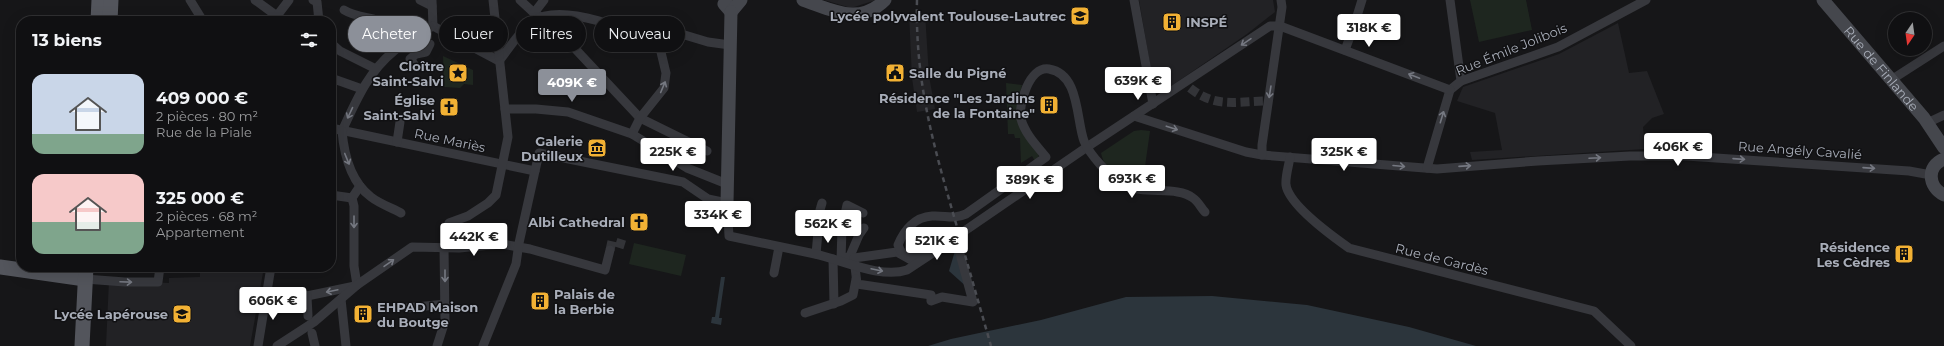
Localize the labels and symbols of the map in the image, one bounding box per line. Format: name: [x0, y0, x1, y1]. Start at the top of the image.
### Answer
school or university icon: Lycée polyvalent Toulouse-Lautrec: [1069, 5, 1091, 27]
place label: Lycée polyvalent Toulouse-Lautrec: [830, 8, 1066, 24]
building icon: INSPÉ: [1161, 11, 1183, 33]
north arrow: [1888, 12, 1932, 56]
place label: INSPÉ: [1186, 14, 1227, 30]
pin: 318K €: [1336, 14, 1402, 48]
street label: Rue Émile Jolibois: [1453, 19, 1569, 79]
street label: Rue de Finlande: [1841, 23, 1922, 114]
one-way arrow: [1241, 38, 1252, 46]
place label: Cloître Saint-Salvi: [373, 58, 444, 89]
place icon: Cloître Saint-Salvi: [447, 62, 469, 84]
public building icon: Salle du Pigné: [884, 62, 906, 84]
place label: Salle du Pigné: [909, 65, 1006, 81]
pin: 639K €: [1105, 67, 1171, 101]
pin: 409K €: [539, 69, 605, 103]
one-way arrow: [1408, 72, 1420, 80]
one-way arrow: [660, 81, 668, 93]
one-way arrow: [1266, 85, 1274, 98]
place label: Résidence "Les Jardins de la Fontaine": [879, 90, 1035, 121]
place label: Église Saint-Salvi: [364, 92, 435, 123]
building icon: Résidence "Les Jardins de la Fontaine": [1038, 94, 1060, 116]
church icon: Église Saint-Salvi: [438, 96, 460, 118]
one-way arrow: [346, 106, 353, 118]
one-way arrow: [1439, 111, 1446, 124]
street label: Rue Mariès: [413, 125, 487, 155]
one-way arrow: [1165, 125, 1178, 132]
place label: Galerie Dutilleux: [521, 133, 583, 164]
pin: 406K €: [1645, 133, 1711, 167]
museum icon: Galerie Dutilleux: [586, 137, 608, 159]
pin: 225K €: [640, 138, 706, 172]
pin: 325K €: [1311, 138, 1377, 172]
street label: Rue Angély Cavalié: [1738, 138, 1863, 162]
one-way arrow: [344, 153, 352, 165]
one-way arrow: [1588, 154, 1601, 162]
one-way arrow: [1732, 155, 1745, 162]
one-way arrow: [1392, 162, 1405, 169]
one-way arrow: [1459, 163, 1472, 170]
pin: 693K €: [1099, 165, 1165, 199]
one-way arrow: [1862, 165, 1875, 172]
pin: 389K €: [997, 166, 1063, 200]
pin: 334K €: [685, 201, 751, 235]
pin: 562K €: [795, 210, 861, 244]
church icon: Albi Cathedral: [628, 211, 650, 233]
place label: Albi Cathedral: [527, 214, 625, 230]
one-way arrow: [350, 215, 358, 228]
pin: 442K €: [441, 223, 507, 257]
pin: 521K €: [904, 227, 970, 261]
place label: Résidence Les Cèdres: [1816, 239, 1890, 270]
street label: Rue de Gardès: [1394, 240, 1490, 278]
building icon: Résidence Les Cèdres: [1893, 243, 1915, 265]
one-way arrow: [383, 259, 394, 267]
one-way arrow: [870, 266, 883, 274]
one-way arrow: [441, 269, 449, 282]
one-way arrow: [119, 278, 132, 286]
place label: Palais de la Berbie: [554, 286, 615, 317]
pin: 606K €: [240, 287, 306, 321]
one-way arrow: [326, 287, 339, 295]
building icon: Palais de la Berbie: [529, 290, 551, 312]
place label: EHPAD Maison du Boutge: [377, 299, 478, 330]
school or university icon: Lycée Lapérouse: [171, 303, 193, 325]
building icon: EHPAD Maison du Boutge: [352, 303, 374, 325]
place label: Lycée Lapérouse: [54, 306, 168, 322]

